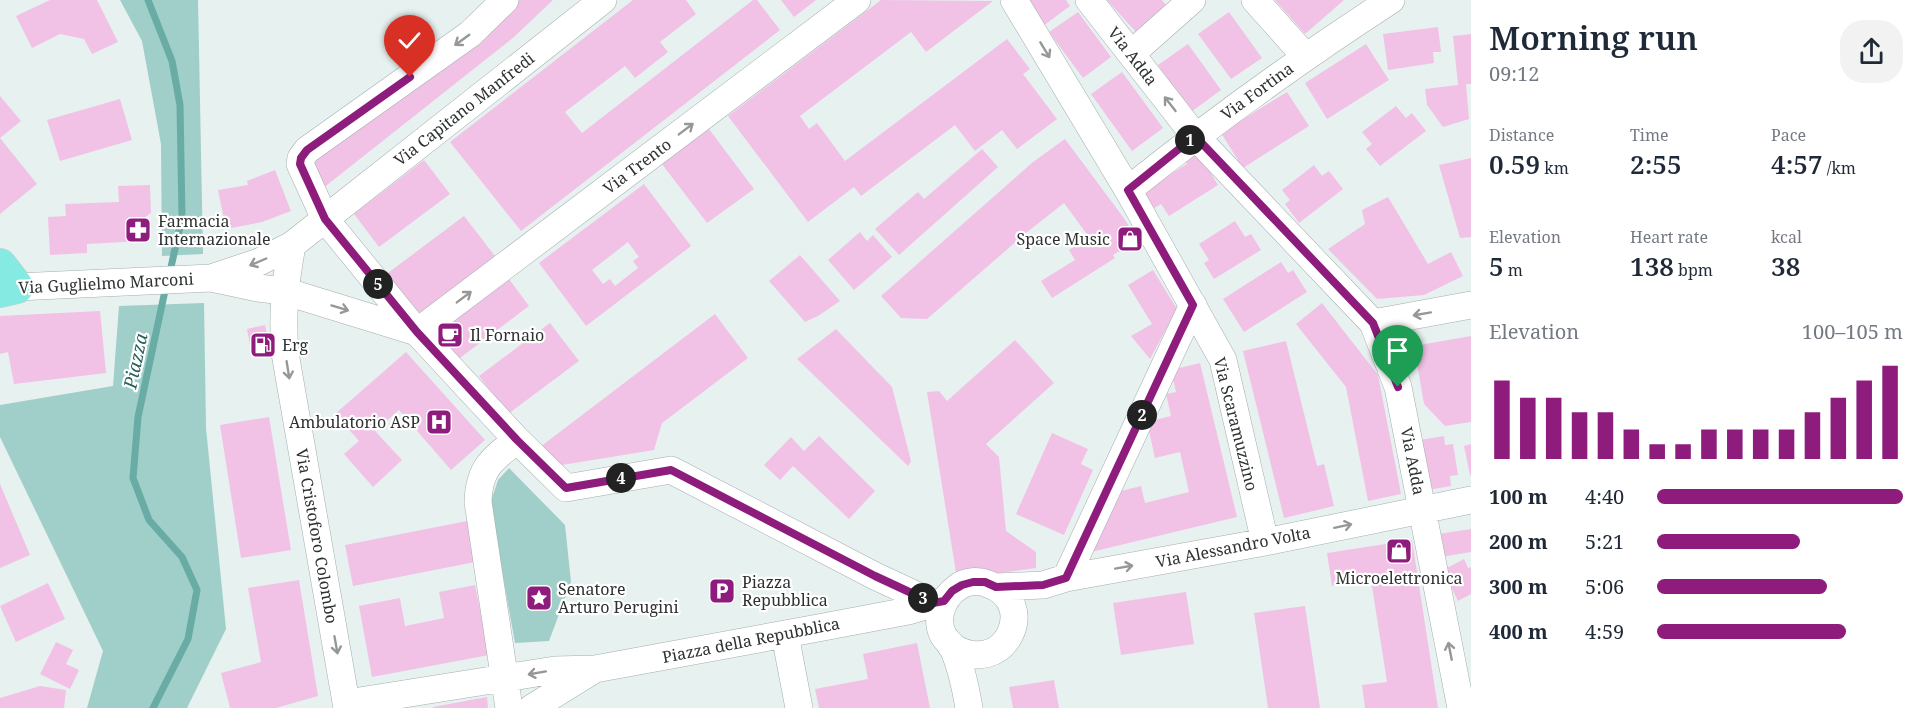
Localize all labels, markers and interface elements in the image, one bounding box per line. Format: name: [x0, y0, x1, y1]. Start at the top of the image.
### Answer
pin: [384, 15, 435, 77]
text: Morning run: [1489, 15, 1698, 60]
button: share: [1840, 20, 1903, 83]
street label: Via Adda: [1103, 22, 1163, 90]
icon: check: [393, 24, 426, 57]
one-way arrow: [454, 34, 470, 46]
one-way arrow: [1039, 41, 1051, 58]
street label: Via Capitano Manfredi: [389, 47, 539, 171]
street label: Via Fortina: [1216, 57, 1298, 125]
text: 09:12: [1489, 60, 1539, 87]
one-way arrow: [1164, 96, 1177, 112]
one-way arrow: [678, 122, 694, 135]
text: Distance: [1489, 124, 1554, 146]
text: Time: [1630, 124, 1669, 146]
text: Pace: [1771, 124, 1806, 146]
pin: 1: [1175, 125, 1205, 155]
text: 1: [1185, 129, 1195, 151]
street label: Via Trento: [598, 133, 676, 199]
text: 0.59: [1489, 146, 1540, 182]
text: 2:55: [1630, 146, 1682, 182]
text: 4:57: [1771, 146, 1823, 182]
text: km: [1540, 157, 1569, 179]
text: /km: [1823, 157, 1856, 179]
place label: Farmacia Internazionale: [158, 210, 271, 250]
pharmacy icon: Farmacia Internazionale: [123, 215, 153, 245]
shop icon: Space Music: [1115, 224, 1145, 254]
text: Elevation: [1489, 226, 1561, 248]
text: Heart rate: [1630, 226, 1708, 248]
text: kcal: [1771, 226, 1802, 248]
place label: Space Music: [1016, 228, 1110, 250]
text: 5: [1489, 248, 1504, 284]
text: 138: [1630, 248, 1674, 284]
text: 38: [1771, 248, 1800, 284]
one-way arrow: [250, 257, 268, 268]
text: m: [1504, 259, 1523, 281]
text: bpm: [1674, 259, 1713, 281]
street label: Via Guglielmo Marconi: [18, 267, 194, 299]
pin: 5: [363, 269, 393, 299]
text: 5: [373, 273, 383, 295]
one-way arrow: [455, 290, 471, 303]
one-way arrow: [330, 303, 349, 314]
one-way arrow: [1413, 309, 1432, 320]
text: Elevation: [1489, 318, 1579, 345]
text: 100–105 m: [1802, 318, 1903, 345]
cafe icon: Il Fornaio: [435, 320, 465, 350]
place label: Il Fornaio: [470, 324, 544, 346]
pin: [1372, 325, 1423, 387]
fuel station icon: Erg: [248, 330, 278, 360]
water label: Piazza: [117, 331, 153, 392]
place label: Erg: [282, 334, 309, 356]
icon: arrive: [1381, 334, 1414, 367]
street label: Via Scaramuzzino: [1209, 355, 1263, 493]
one-way arrow: [282, 360, 293, 380]
pin: 2: [1127, 400, 1157, 430]
text: 2: [1137, 404, 1147, 426]
hospital icon: Ambulatorio ASP: [424, 407, 454, 437]
place label: Ambulatorio ASP: [289, 411, 420, 433]
street label: Via Adda: [1396, 425, 1430, 497]
street label: Via Cristoforo Colombo: [291, 447, 343, 625]
pin: 4: [606, 463, 636, 493]
text: 4: [616, 467, 626, 489]
text: 100 m: [1489, 483, 1548, 510]
text: 4:40: [1585, 483, 1624, 510]
one-way arrow: [1333, 520, 1352, 531]
street label: Via Alessandro Volta: [1154, 521, 1312, 573]
text: 200 m: [1489, 528, 1548, 555]
text: 5:21: [1585, 528, 1624, 555]
shop icon: Microelettronica: [1384, 536, 1414, 566]
one-way arrow: [1114, 561, 1133, 572]
place label: Microelettronica: [1335, 567, 1463, 589]
place label: Piazza Repubblica: [742, 571, 828, 611]
text: 300 m: [1489, 573, 1548, 600]
text: 5:06: [1585, 573, 1624, 600]
parking icon: Piazza Repubblica: [707, 576, 737, 606]
place label: Senatore Arturo Perugini: [558, 578, 679, 618]
place icon: Senatore Arturo Perugini: [524, 583, 554, 613]
pin: 3: [908, 583, 938, 613]
text: 3: [918, 587, 928, 609]
street label: Piazza della Repubblica: [660, 612, 842, 668]
text: 400 m: [1489, 618, 1548, 645]
text: 4:59: [1585, 618, 1624, 645]
one-way arrow: [331, 635, 342, 655]
one-way arrow: [1444, 641, 1455, 661]
one-way arrow: [528, 668, 547, 679]

